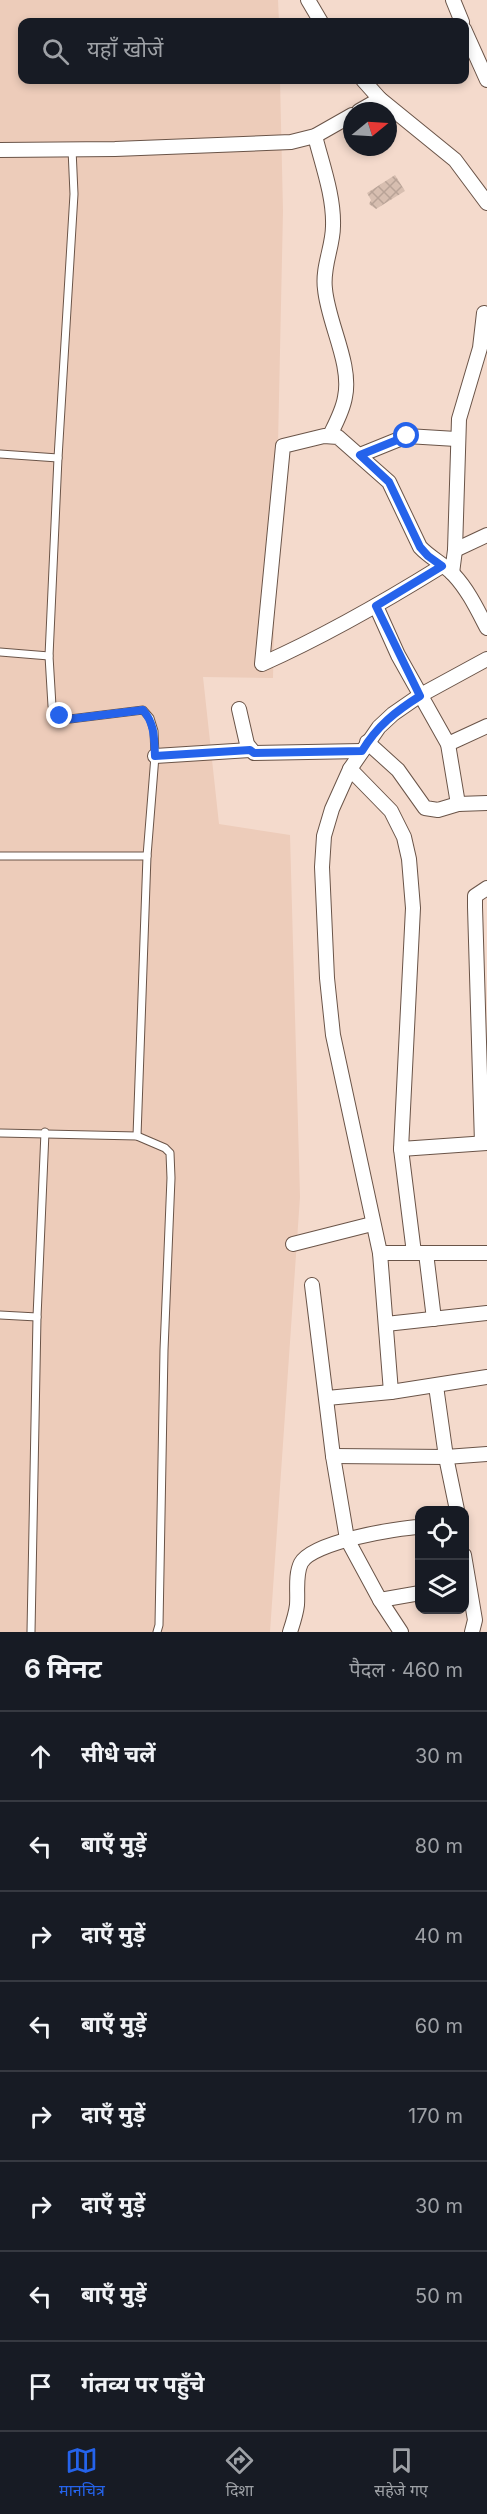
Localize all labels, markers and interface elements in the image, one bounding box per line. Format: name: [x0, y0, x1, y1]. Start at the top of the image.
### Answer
search box: [18, 18, 469, 84]
icon: search: [39, 35, 72, 68]
text: यहाँ खोजें: [87, 36, 163, 62]
north arrow: [343, 102, 397, 156]
route start: [393, 422, 419, 448]
route end: [46, 702, 72, 728]
map controls: [415, 1506, 469, 1614]
button: locate: [415, 1506, 469, 1560]
button: layers: [415, 1560, 469, 1614]
text: 6 मिनट: [24, 1653, 102, 1684]
text: पैदल · 460 m: [349, 1658, 463, 1682]
icon: ahead: [24, 1740, 57, 1773]
text: सीधे चलें: [81, 1741, 156, 1767]
text: 30 m: [415, 1744, 463, 1768]
icon: left: [24, 1830, 57, 1863]
text: बाएँ मुड़ें: [81, 1831, 147, 1857]
text: 80 m: [415, 1834, 463, 1858]
icon: right: [24, 1920, 57, 1953]
text: दाएँ मुड़ें: [81, 1921, 145, 1947]
text: 40 m: [414, 1924, 463, 1948]
icon: left: [24, 2010, 57, 2043]
text: बाएँ मुड़ें: [81, 2011, 147, 2037]
text: 60 m: [415, 2014, 463, 2038]
icon: right: [24, 2100, 57, 2133]
text: दाएँ मुड़ें: [81, 2101, 145, 2127]
text: 170 m: [408, 2104, 463, 2128]
icon: right: [24, 2190, 57, 2223]
text: दाएँ मुड़ें: [81, 2191, 145, 2217]
text: 30 m: [415, 2194, 463, 2218]
icon: left: [24, 2280, 57, 2313]
text: बाएँ मुड़ें: [81, 2281, 147, 2307]
text: 50 m: [415, 2284, 463, 2308]
icon: arrive: [24, 2370, 57, 2403]
text: गंतव्य पर पहुँचे: [81, 2371, 205, 2397]
tab: मानचित्र: [59, 2444, 105, 2503]
tab: दिशा: [223, 2444, 256, 2503]
tab: सहेजे गए: [374, 2444, 428, 2503]

